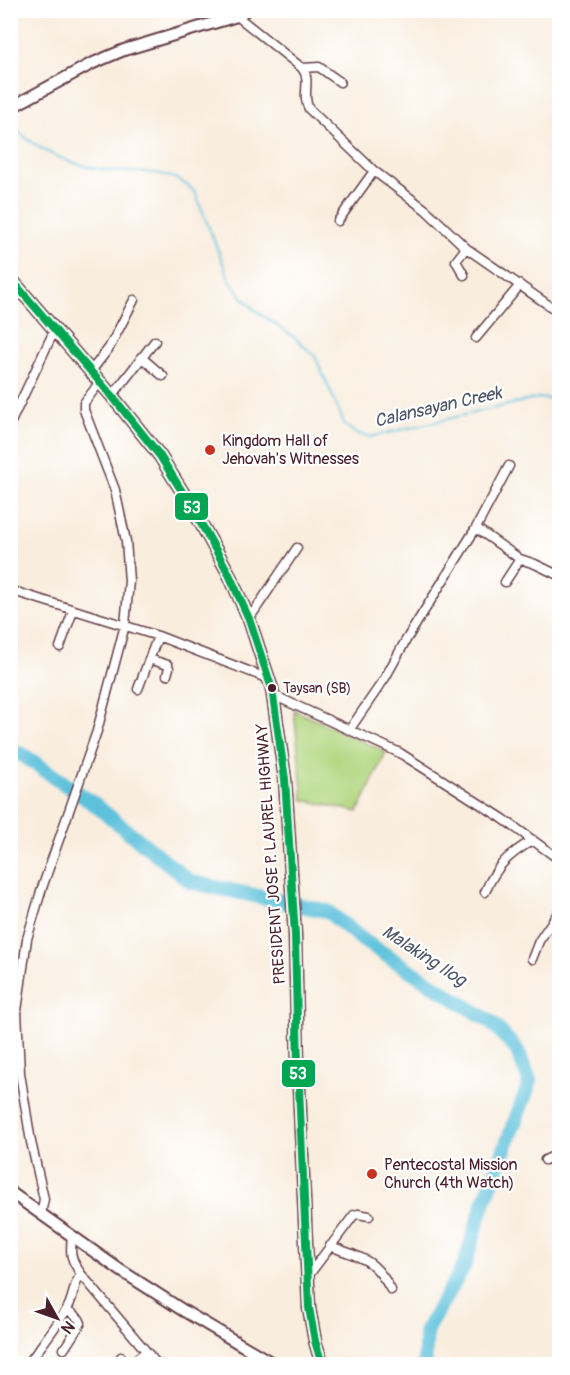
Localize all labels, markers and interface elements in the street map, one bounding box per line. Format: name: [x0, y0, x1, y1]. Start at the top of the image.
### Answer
water label: Calansayan Creek: [372, 381, 505, 433]
place label: Kingdom Hall of Jehovah's Witnesses: [222, 431, 359, 469]
marker: Kingdom Hall of Jehovah's Witnesses: [203, 443, 217, 457]
line badge: 53: [174, 492, 209, 521]
text: 53: [183, 498, 201, 518]
place label: Taysan (SB): [283, 680, 351, 697]
marker: Taysan (SB): [266, 682, 278, 694]
street label: PRESIDENT JOSE P. LAUREL HIGHWAY: [252, 723, 290, 985]
water label: Malaking Ilog: [378, 920, 472, 993]
line badge: 53: [281, 1059, 316, 1088]
text: 53: [289, 1064, 307, 1084]
place label: Pentecostal Mission Church (4th Watch): [384, 1155, 518, 1193]
marker: Pentecostal Mission Church (4th Watch): [365, 1167, 379, 1181]
north arrow: [27, 1288, 87, 1348]
text: N: [56, 1316, 79, 1338]

